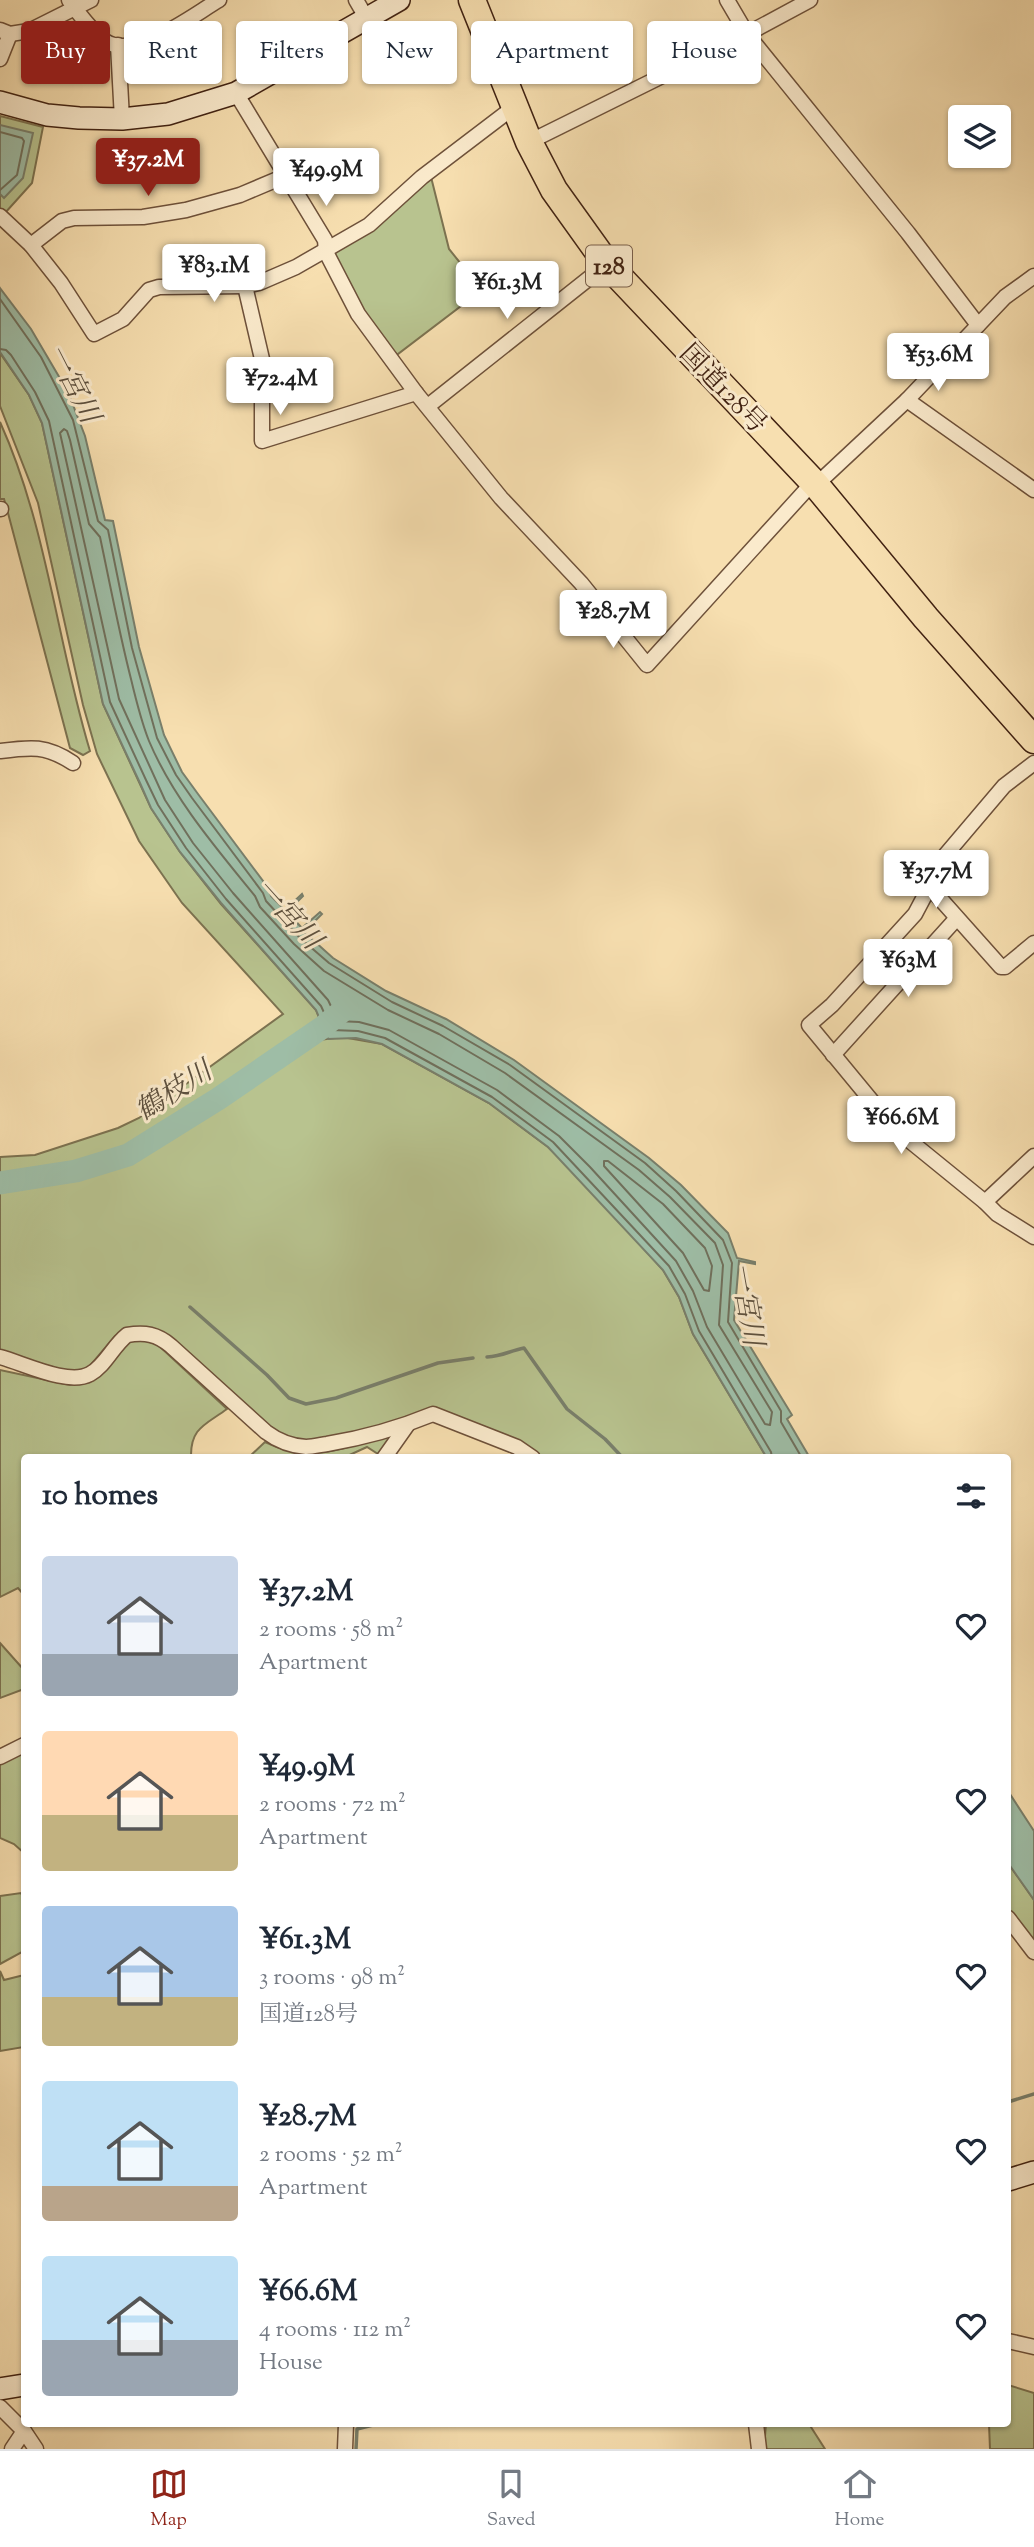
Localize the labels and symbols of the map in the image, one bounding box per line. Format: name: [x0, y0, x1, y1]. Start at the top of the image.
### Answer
pin: ¥37.2M: [91, 138, 205, 198]
pin: ¥49.9M: [269, 148, 383, 208]
pin: ¥83.1M: [157, 244, 271, 304]
road number: 128: [586, 246, 632, 286]
pin: ¥61.3M: [450, 262, 564, 321]
pin: ¥53.6M: [881, 334, 995, 393]
street label: 国道128号: [670, 337, 774, 443]
water label: 一宮川: [34, 338, 110, 434]
pin: ¥72.4M: [223, 358, 337, 417]
pin: ¥28.7M: [556, 590, 670, 650]
pin: ¥37.7M: [879, 850, 993, 910]
water label: 一宮川: [244, 870, 332, 962]
pin: ¥63M: [867, 940, 949, 999]
water label: 鶴枝川: [129, 1051, 223, 1132]
pin: ¥66.6M: [844, 1096, 958, 1156]
water label: 一宮川: [718, 1260, 773, 1352]

